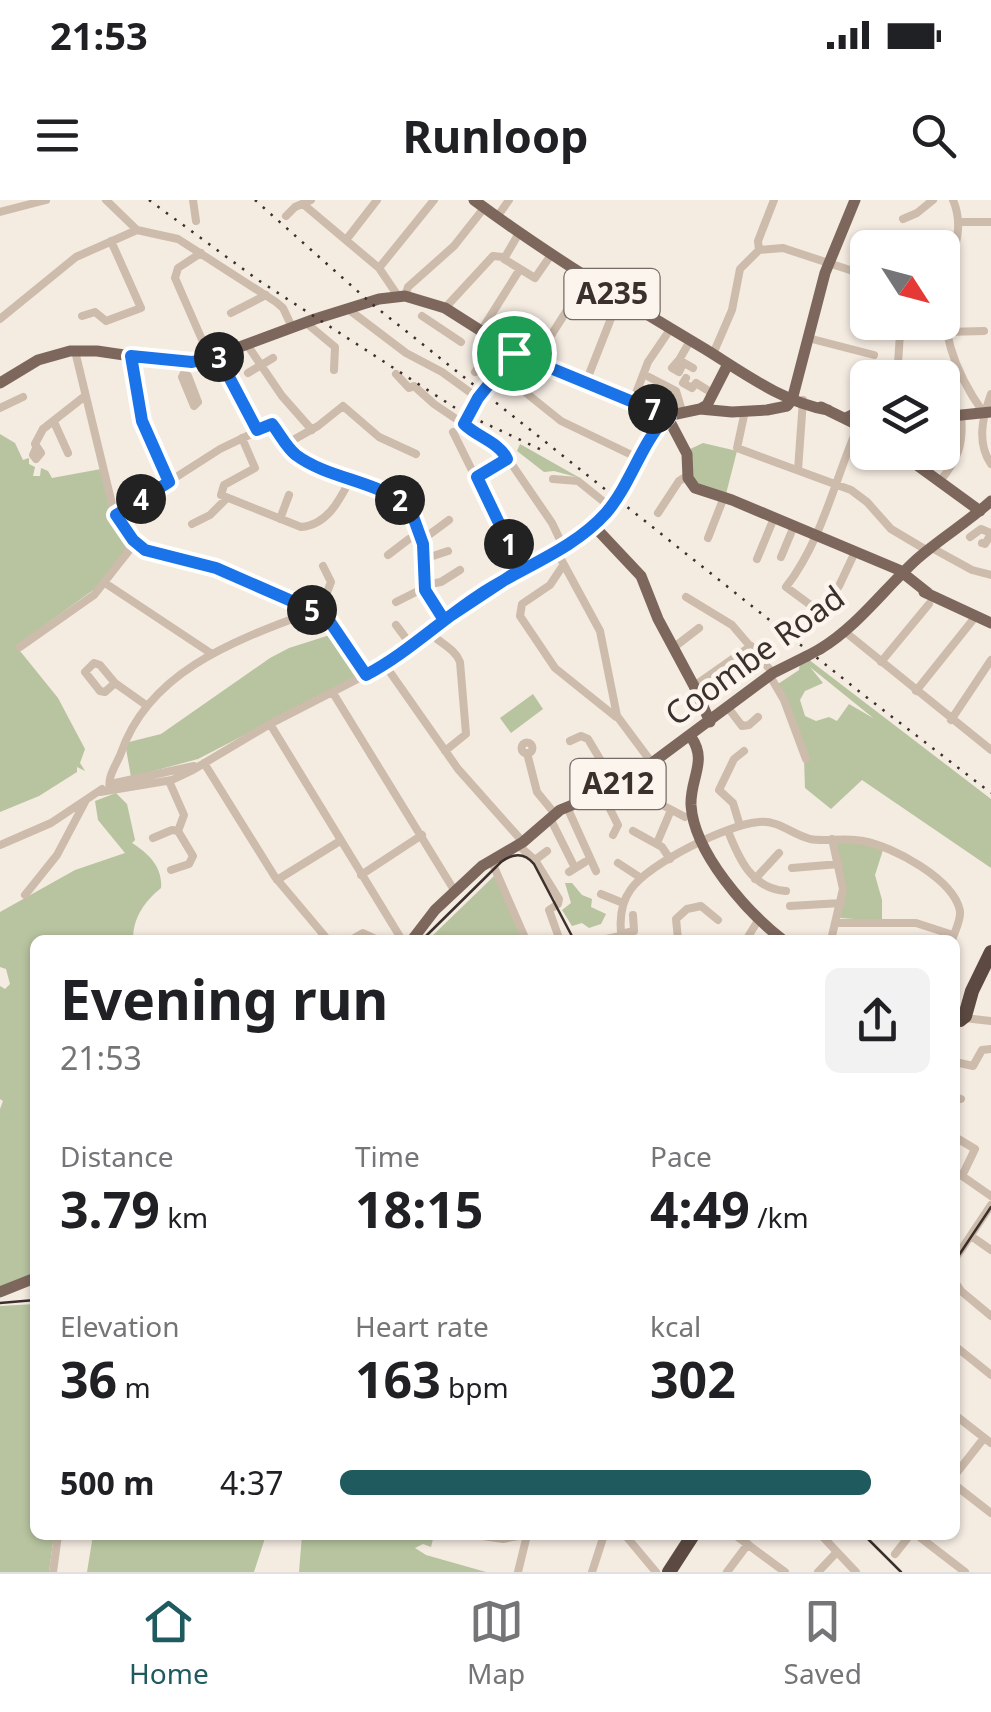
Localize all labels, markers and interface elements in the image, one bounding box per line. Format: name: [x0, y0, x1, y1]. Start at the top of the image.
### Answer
text: 21:53: [50, 9, 148, 61]
text: Runloop: [402, 105, 589, 166]
icon: menu: [30, 108, 85, 163]
icon: search: [906, 108, 961, 163]
north arrow: [850, 230, 960, 340]
map controls: [850, 230, 960, 470]
road number: A235: [564, 269, 660, 319]
pin: [472, 311, 557, 396]
icon: arrive: [487, 326, 542, 381]
pin: 3: [194, 332, 244, 382]
text: 3: [211, 338, 227, 376]
button: layers: [850, 360, 960, 470]
pin: 7: [628, 384, 678, 434]
text: 7: [645, 390, 661, 428]
pin: 4: [116, 474, 166, 524]
pin: 2: [375, 475, 425, 525]
text: 4: [133, 480, 149, 518]
text: 2: [392, 481, 408, 519]
pin: 1: [484, 519, 534, 569]
text: 1: [501, 525, 517, 563]
street label: Coombe Road: [656, 575, 852, 734]
pin: 5: [287, 585, 337, 635]
text: 5: [304, 591, 320, 629]
road number: A212: [570, 759, 666, 809]
text: Evening run: [60, 961, 388, 1036]
button: share: [825, 968, 930, 1073]
text: 21:53: [60, 1036, 142, 1079]
text: Distance: [60, 1137, 173, 1175]
text: Time: [355, 1137, 420, 1175]
text: Pace: [650, 1137, 712, 1175]
text: 3.79: [60, 1175, 160, 1243]
text: 18:15: [355, 1175, 483, 1243]
text: 4:49: [650, 1175, 750, 1243]
text: km: [160, 1198, 208, 1236]
text: /km: [750, 1198, 809, 1236]
text: Elevation: [60, 1307, 180, 1345]
text: Heart rate: [355, 1307, 489, 1345]
text: kcal: [650, 1307, 701, 1345]
text: 36: [60, 1345, 117, 1413]
text: 163: [355, 1345, 441, 1413]
text: 302: [650, 1345, 736, 1413]
text: m: [117, 1368, 151, 1406]
text: bpm: [441, 1368, 509, 1406]
text: 500 m: [60, 1461, 154, 1504]
text: 4:37: [220, 1461, 284, 1504]
tab: Home: [129, 1594, 209, 1692]
tab: Map: [467, 1594, 525, 1692]
tab: Saved: [784, 1594, 862, 1692]

